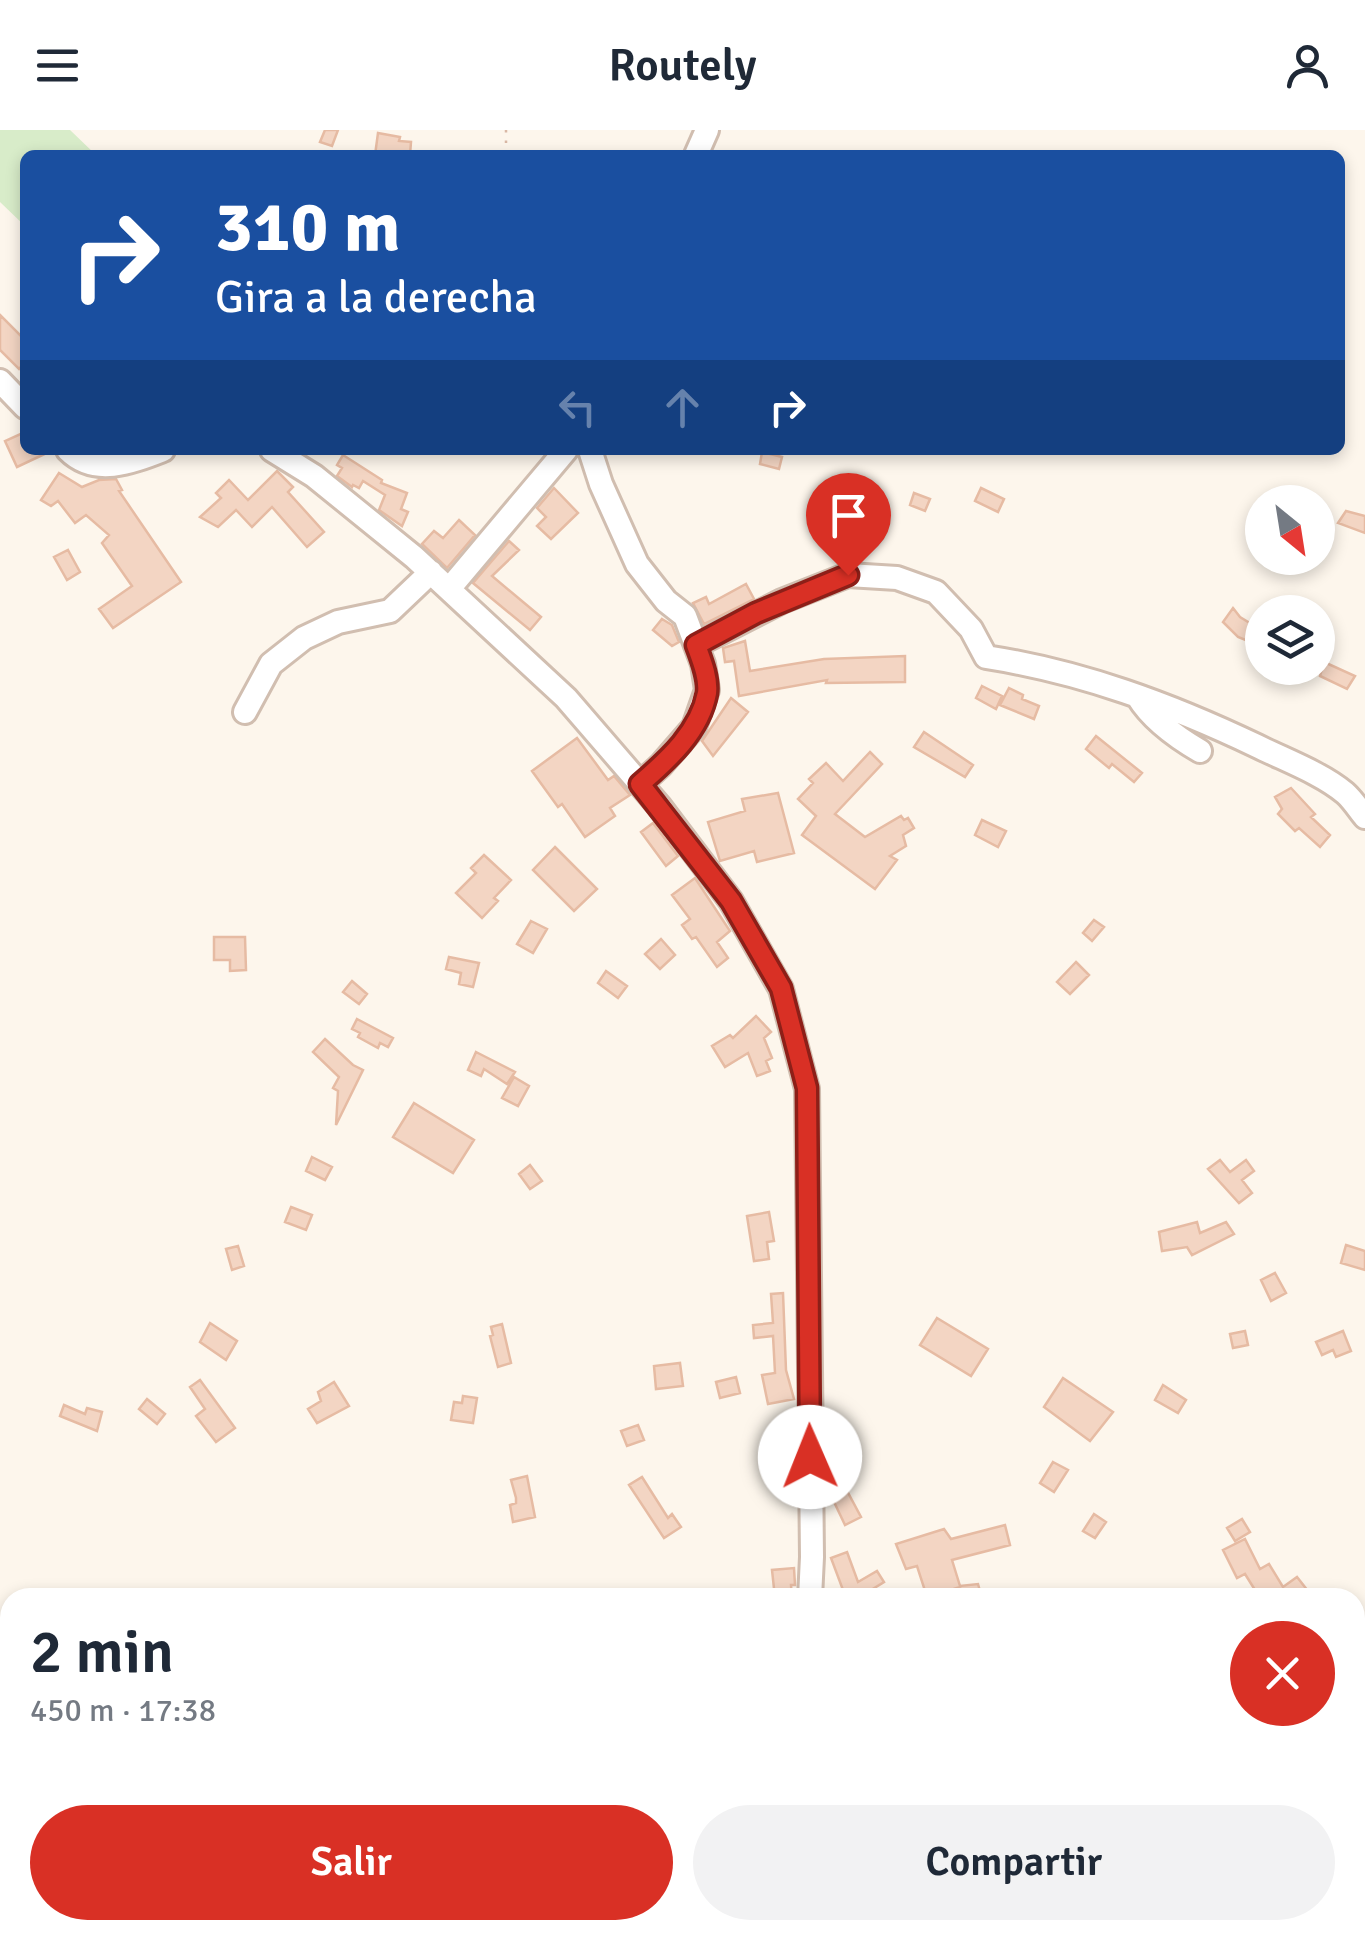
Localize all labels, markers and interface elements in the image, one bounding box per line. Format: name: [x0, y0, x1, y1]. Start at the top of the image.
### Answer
icon: menu: [30, 38, 85, 93]
text: Routely: [608, 38, 757, 93]
icon: person: [1280, 38, 1335, 93]
text: 310 m: [215, 184, 400, 270]
icon: right: [50, 190, 180, 320]
text: Gira a la derecha: [215, 270, 537, 325]
icon: left: [550, 380, 605, 435]
icon: ahead: [655, 380, 710, 435]
icon: right: [760, 380, 815, 435]
pin: [806, 473, 891, 576]
north arrow: [1245, 485, 1335, 575]
map controls: [1245, 485, 1335, 685]
icon: arrive: [821, 488, 876, 543]
button: layers: [1245, 595, 1335, 685]
position arrow: [758, 1405, 862, 1509]
text: 2 min: [30, 1616, 174, 1690]
button: close: [1230, 1621, 1335, 1726]
text: 450 m · 17:38: [30, 1691, 216, 1730]
button: Salir: [30, 1805, 673, 1920]
button: Compartir: [693, 1805, 1335, 1920]

